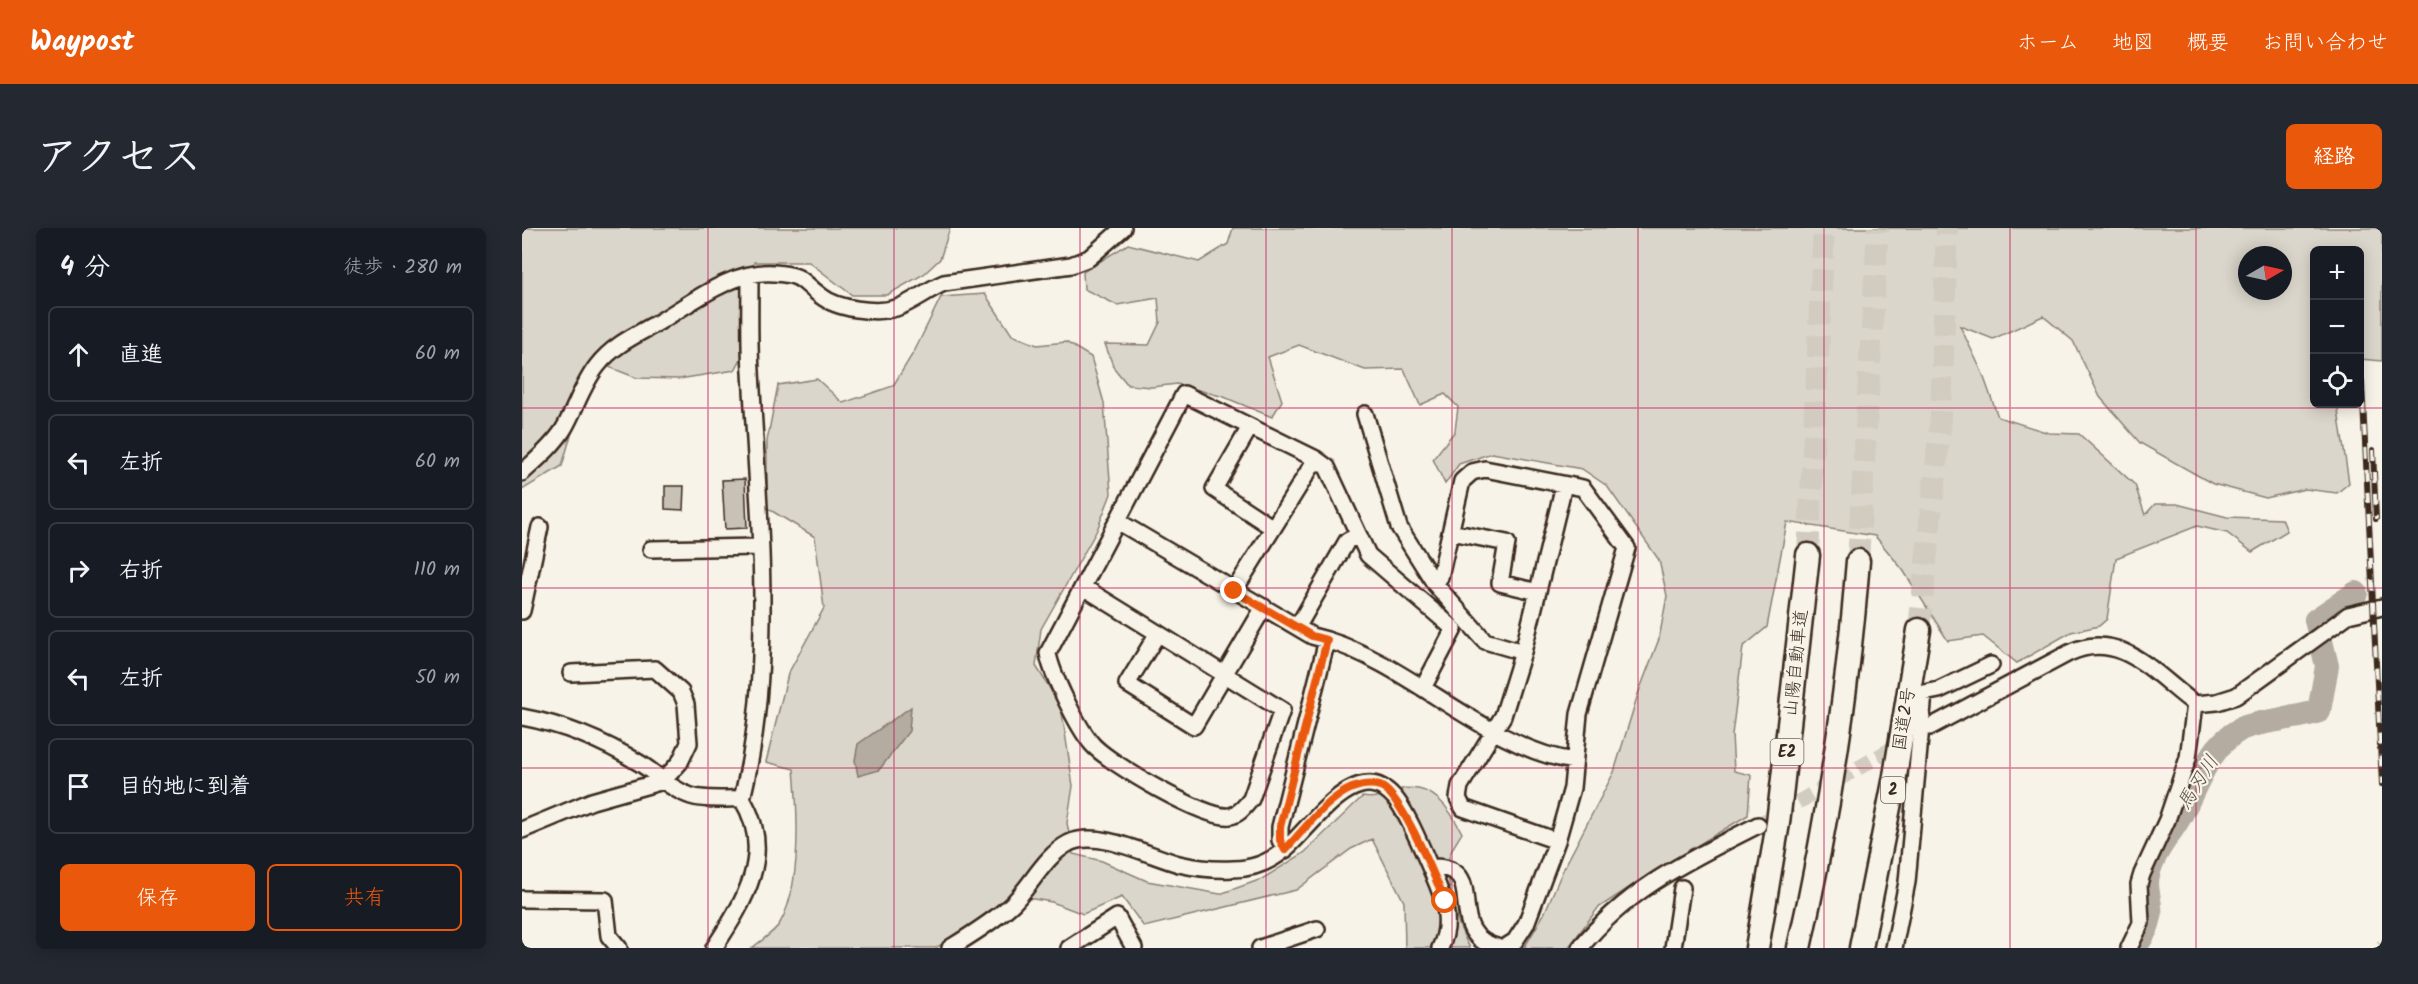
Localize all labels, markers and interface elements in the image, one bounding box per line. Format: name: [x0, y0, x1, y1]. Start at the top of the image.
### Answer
text: Waypost: [30, 20, 134, 65]
text: ホーム: [2017, 27, 2079, 60]
text: 地図: [2112, 27, 2154, 60]
text: 概要: [2187, 27, 2229, 60]
text: お問い合わせ: [2262, 27, 2388, 60]
button: 経路: [2286, 124, 2382, 189]
text: アクセス: [36, 125, 201, 192]
north arrow: [2238, 246, 2292, 300]
map controls: [2310, 246, 2364, 408]
button: +: [2310, 246, 2364, 300]
text: 4 分: [60, 247, 110, 289]
text: 徒歩 · 280 m: [344, 252, 462, 284]
button: −: [2310, 300, 2364, 354]
icon: ahead: [62, 338, 95, 371]
text: 直進: [119, 338, 163, 373]
text: 60 m: [415, 338, 460, 370]
button: locate: [2310, 354, 2364, 408]
icon: left: [62, 446, 95, 479]
text: 左折: [119, 446, 163, 481]
text: 60 m: [415, 446, 460, 478]
icon: right: [62, 554, 95, 587]
text: 右折: [119, 554, 163, 589]
text: 110 m: [414, 554, 460, 586]
route end: [1220, 577, 1246, 603]
street label: 山陽自動車道: [1777, 608, 1817, 718]
icon: left: [62, 662, 95, 695]
text: 左折: [119, 662, 163, 697]
text: 50 m: [415, 662, 460, 694]
street label: 国道2号: [1886, 685, 1924, 753]
road number: E2: [1770, 739, 1804, 765]
water label: 馬刃川: [2170, 749, 2228, 817]
icon: arrive: [62, 770, 95, 803]
text: 目的地に到着: [119, 770, 251, 805]
road number: 2: [1881, 777, 1905, 803]
button: 保存: [60, 864, 255, 931]
button: 共有: [267, 864, 462, 931]
route start: [1431, 887, 1457, 913]

